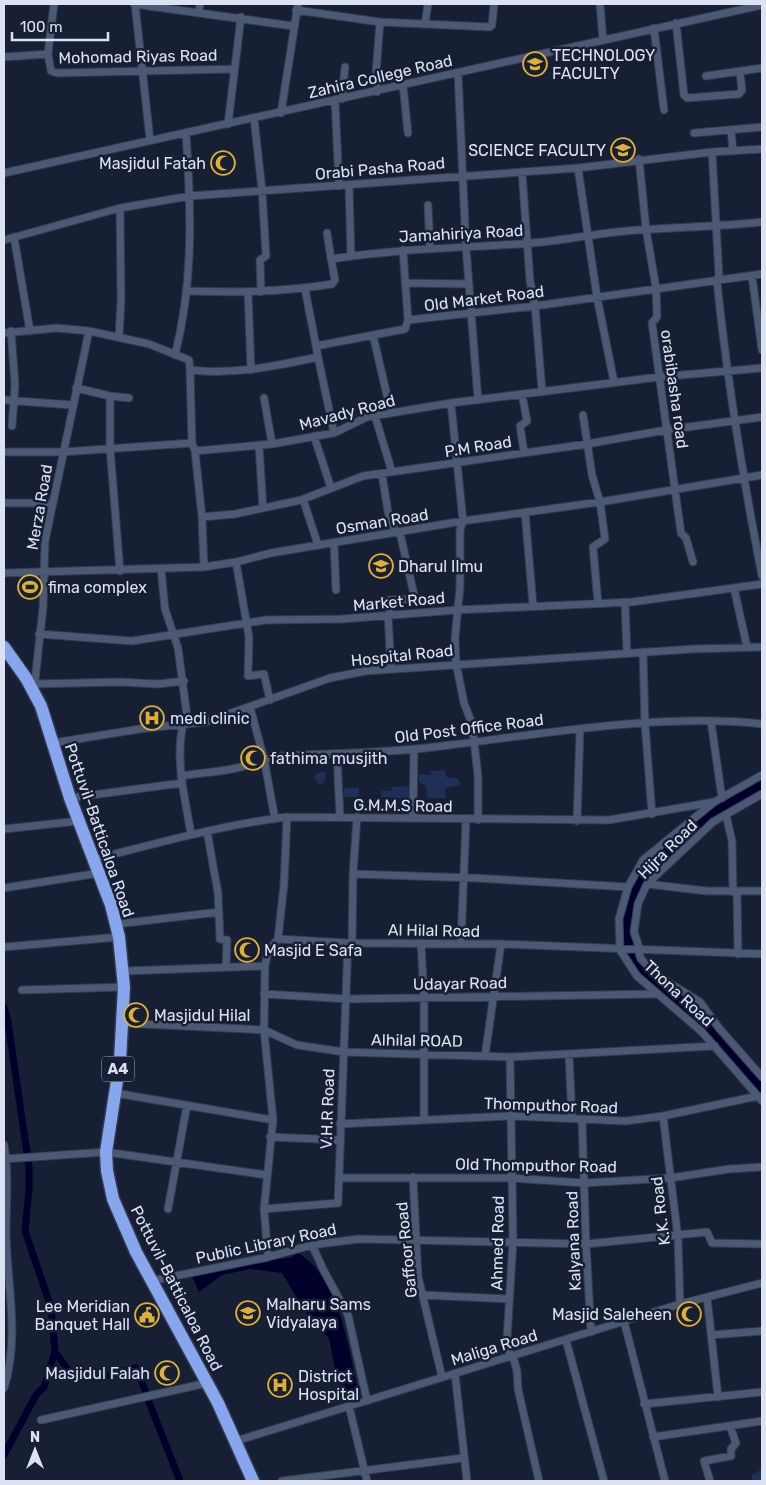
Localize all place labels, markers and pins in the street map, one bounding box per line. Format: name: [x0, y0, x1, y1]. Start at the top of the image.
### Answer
place label: TECHNOLOGY FACULTY: [552, 46, 655, 83]
school or university icon: TECHNOLOGY FACULTY: [522, 51, 548, 77]
school or university icon: SCIENCE FACULTY: [610, 137, 636, 163]
place label: SCIENCE FACULTY: [468, 141, 606, 160]
mosque icon: Masjidul Fatah: [210, 150, 236, 176]
place label: Masjidul Fatah: [99, 154, 206, 173]
school or university icon: Dharul Ilmu: [368, 553, 394, 579]
place label: Dharul Ilmu: [398, 557, 483, 576]
sports icon: fima complex: [17, 574, 43, 600]
place label: fima complex: [48, 578, 147, 597]
hospital icon: medi clinic: [139, 705, 165, 731]
place label: medi clinic: [170, 709, 250, 728]
mosque icon: fathima musjith: [240, 745, 266, 771]
place label: fathima musjith: [270, 749, 388, 768]
mosque icon: Masjid E Safa: [234, 937, 260, 963]
place label: Masjid E Safa: [264, 941, 362, 960]
mosque icon: Masjidul Hilal: [123, 1002, 149, 1028]
place label: Masjidul Hilal: [154, 1006, 251, 1025]
place label: Malharu Sams Vidyalaya: [266, 1295, 371, 1332]
place label: Lee Meridian Banquet Hall: [34, 1297, 130, 1334]
school or university icon: Malharu Sams Vidyalaya: [235, 1300, 261, 1326]
mosque icon: Masjid Saleheen: [676, 1301, 702, 1327]
public building icon: Lee Meridian Banquet Hall: [134, 1302, 160, 1328]
place label: Masjid Saleheen: [552, 1305, 672, 1324]
mosque icon: Masjidul Falah: [154, 1360, 180, 1386]
place label: Masjidul Falah: [45, 1364, 150, 1383]
place label: District Hospital: [298, 1367, 359, 1404]
hospital icon: District Hospital: [267, 1372, 293, 1398]

